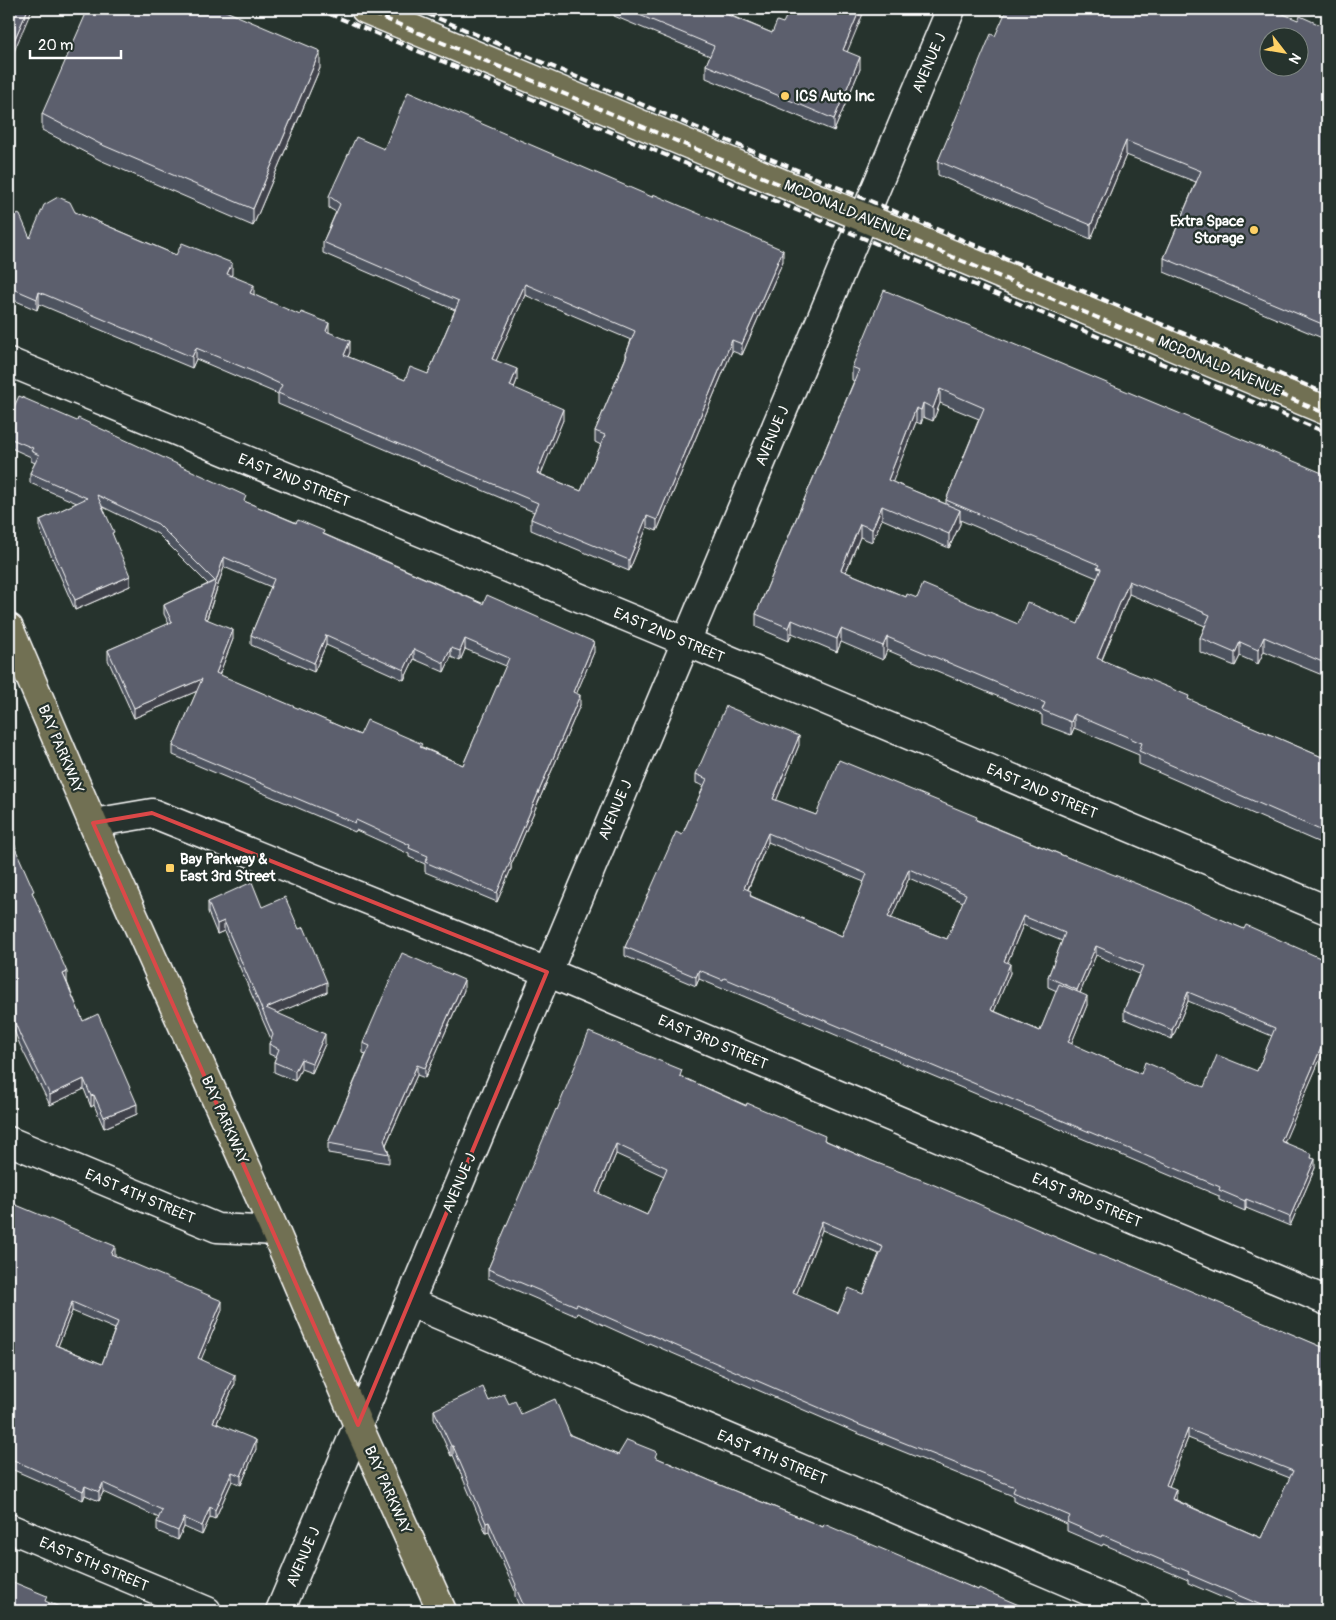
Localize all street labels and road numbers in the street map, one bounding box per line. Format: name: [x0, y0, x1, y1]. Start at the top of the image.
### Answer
street label: AVENUE J: [908, 30, 951, 96]
street label: MCDONALD AVENUE: [781, 176, 911, 245]
street label: MCDONALD AVENUE: [1155, 332, 1285, 401]
street label: AVENUE J: [751, 403, 794, 469]
street label: EAST 2ND STREET: [235, 449, 352, 512]
street label: EAST 2ND STREET: [610, 604, 727, 667]
street label: BAY PARKWAY: [33, 702, 88, 797]
street label: EAST 2ND STREET: [983, 760, 1100, 823]
street label: AVENUE J: [594, 777, 637, 843]
street label: EAST 3RD STREET: [655, 1011, 770, 1074]
street label: BAY PARKWAY: [197, 1073, 253, 1168]
street label: AVENUE J: [438, 1150, 481, 1216]
street label: EAST 4TH STREET: [82, 1165, 198, 1228]
street label: EAST 3RD STREET: [1029, 1169, 1144, 1232]
street label: EAST 4TH STREET: [714, 1426, 830, 1489]
street label: BAY PARKWAY: [360, 1443, 416, 1538]
street label: AVENUE J: [282, 1524, 325, 1590]
street label: EAST 5TH STREET: [36, 1533, 151, 1596]

